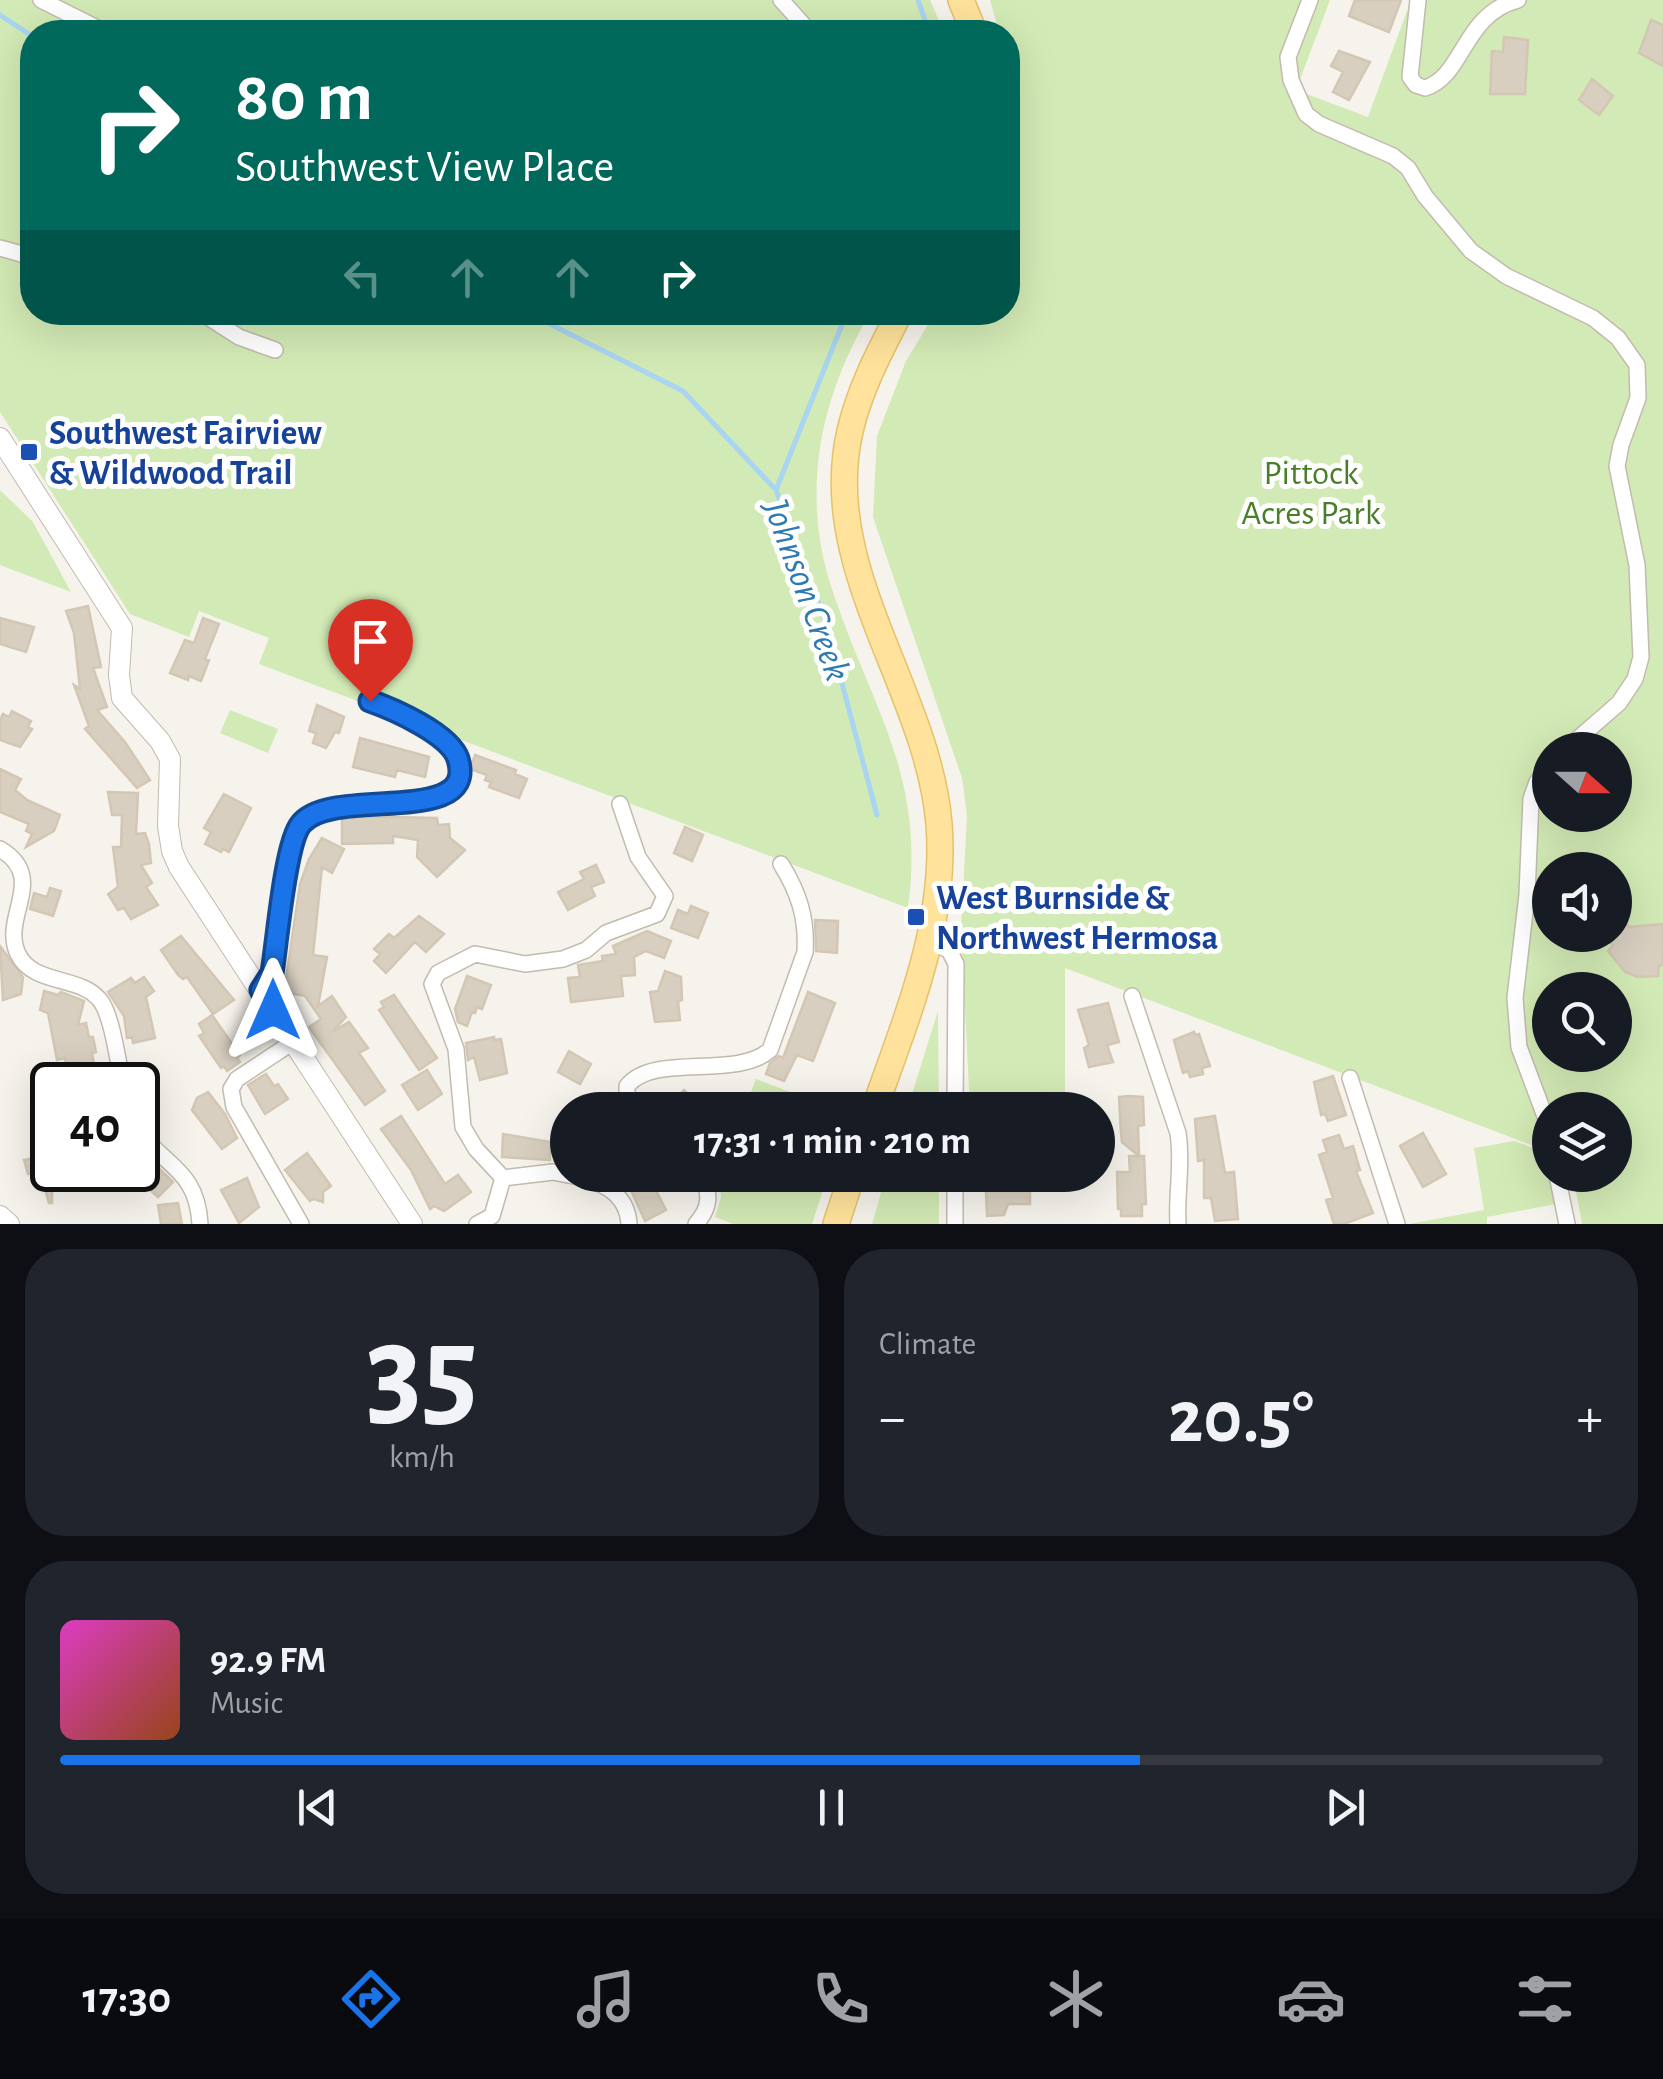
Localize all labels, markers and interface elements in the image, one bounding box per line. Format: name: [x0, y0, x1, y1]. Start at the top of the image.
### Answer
icon: right: [70, 60, 200, 190]
text: 80 m: [235, 63, 373, 133]
text: Southwest View Place: [235, 145, 614, 190]
icon: left: [335, 250, 390, 305]
icon: ahead: [440, 250, 495, 305]
icon: ahead: [545, 250, 600, 305]
icon: right: [650, 250, 705, 305]
place label: Southwest Fairview & Wildwood Trail: [49, 416, 322, 491]
marker: Southwest Fairview & Wildwood Trail: [18, 441, 40, 463]
park label: Pittock Acres Park: [1241, 456, 1381, 531]
water label: Johnson Creek: [755, 493, 856, 686]
pin: [328, 599, 413, 702]
icon: arrive: [343, 614, 398, 669]
north arrow: [1532, 732, 1632, 832]
map controls: [1532, 732, 1632, 1192]
button: sound: [1532, 852, 1632, 952]
place label: West Burnside & Northwest Hermosa: [936, 881, 1218, 956]
marker: West Burnside & Northwest Hermosa: [905, 906, 927, 928]
position arrow: [221, 958, 325, 1062]
button: search: [1532, 972, 1632, 1072]
speed limit sign: 40: [30, 1062, 160, 1192]
button: layers: [1532, 1092, 1632, 1192]
text: 17:31 · 1 min · 210 m: [694, 1123, 971, 1161]
text: 35: [366, 1308, 478, 1438]
text: Climate: [879, 1328, 976, 1360]
text: 20.5°: [1168, 1381, 1314, 1456]
text: −: [879, 1391, 905, 1446]
text: +: [1577, 1391, 1603, 1446]
text: km/h: [389, 1441, 455, 1473]
text: 92.9 FM: [210, 1642, 326, 1680]
text: Music: [210, 1687, 283, 1719]
icon: previous: [290, 1780, 345, 1835]
icon: pause: [804, 1780, 859, 1835]
icon: next: [1318, 1780, 1373, 1835]
icon: directions: [336, 1964, 406, 2034]
icon: music: [571, 1964, 641, 2034]
icon: phone: [806, 1964, 876, 2034]
icon: climate: [1041, 1964, 1111, 2034]
icon: car: [1276, 1964, 1346, 2034]
icon: filters: [1510, 1964, 1580, 2034]
text: 17:30: [82, 1976, 171, 2021]

